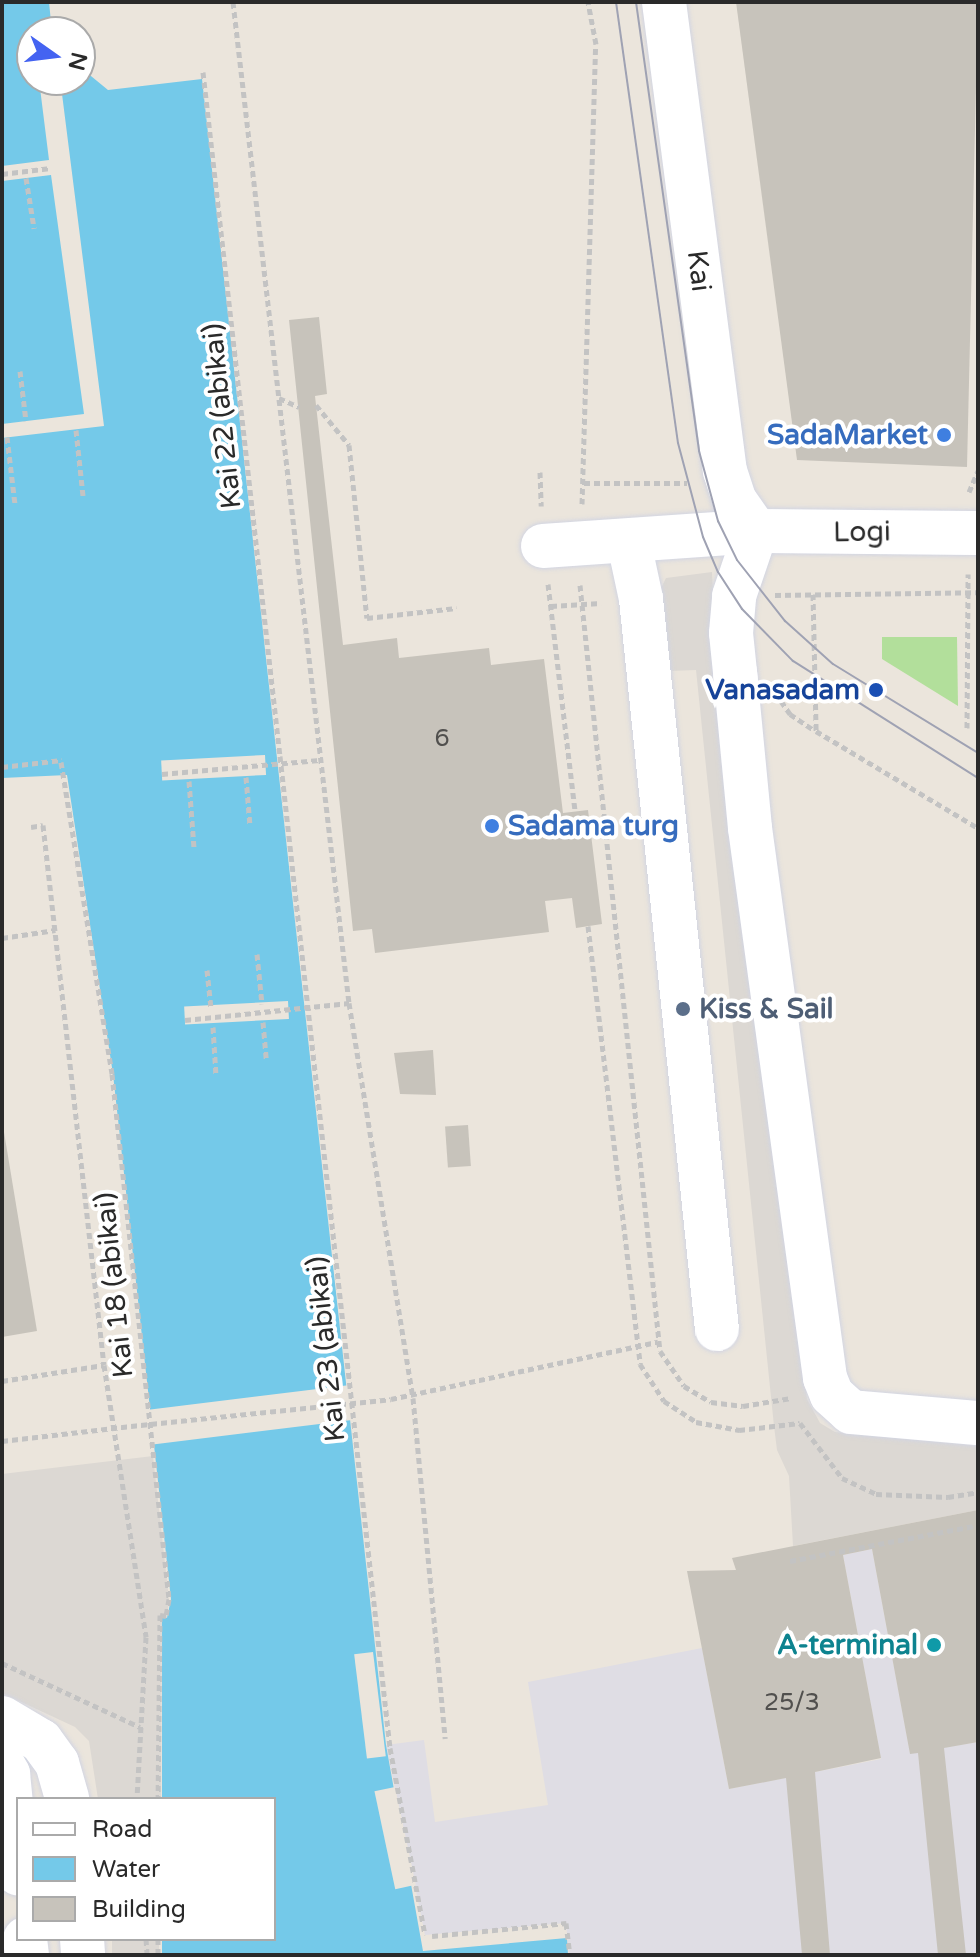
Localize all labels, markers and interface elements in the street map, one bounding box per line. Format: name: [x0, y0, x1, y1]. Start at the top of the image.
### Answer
north arrow: [16, 16, 96, 96]
text: N: [63, 50, 92, 73]
street label: Kai: [680, 248, 718, 294]
street label: Kai 22 (abikai): [196, 322, 248, 510]
place label: SadaMarket: [767, 418, 928, 452]
marker: SadaMarket: [935, 426, 953, 444]
street label: Logi: [833, 515, 891, 549]
place label: Vanasadam: [705, 673, 860, 707]
marker: Vanasadam: [867, 681, 885, 699]
house number: 6: [434, 725, 450, 753]
place label: Sadama turg: [508, 809, 679, 843]
marker: Sadama turg: [483, 817, 501, 835]
place label: Kiss & Sail: [699, 992, 834, 1026]
marker: Kiss & Sail: [674, 1000, 692, 1018]
street label: Kai 18 (abikai): [88, 1191, 140, 1379]
street label: Kai 23 (abikai): [300, 1255, 352, 1443]
place label: A-terminal: [777, 1628, 918, 1662]
marker: A-terminal: [925, 1636, 943, 1654]
house number: 25/3: [764, 1689, 820, 1717]
legend: [16, 1797, 276, 1941]
text: Road: [92, 1815, 152, 1844]
text: Water: [92, 1855, 160, 1884]
text: Building: [92, 1895, 186, 1924]

